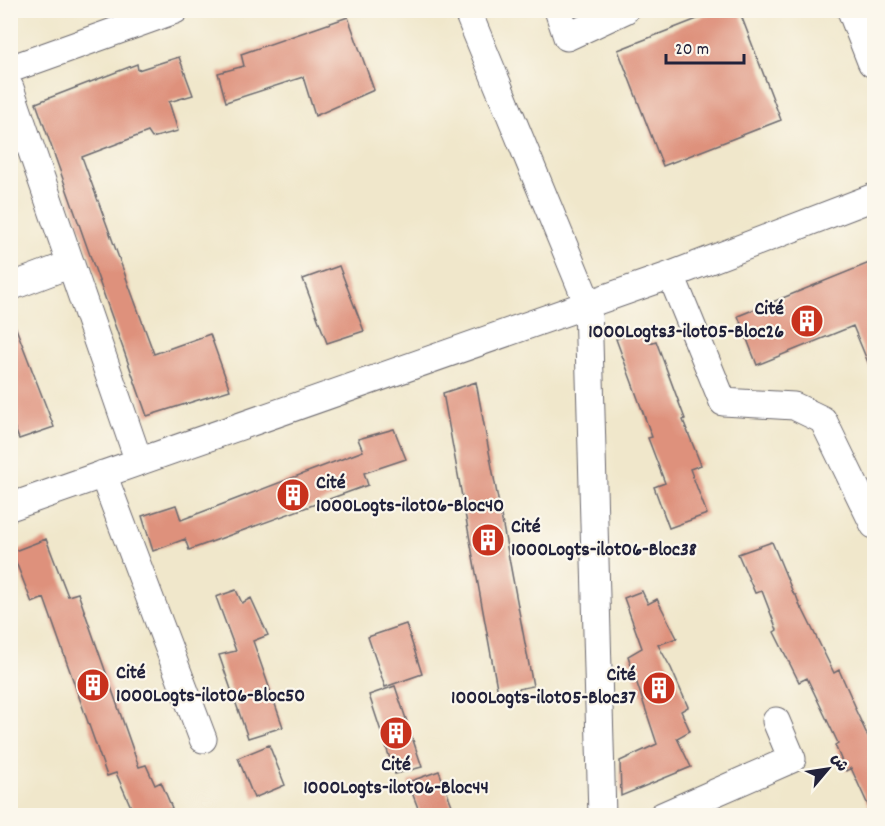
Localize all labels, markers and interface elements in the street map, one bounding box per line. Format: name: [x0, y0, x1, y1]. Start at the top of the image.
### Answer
scale bar: [666, 27, 744, 65]
text: 20 m: [675, 38, 709, 63]
place label: Cité 1000Logts3-ilot05-Bloc26: [588, 296, 784, 347]
building icon: Cité 1000Logts3-ilot05-Bloc26: [789, 303, 825, 339]
place label: Cité 1000Logts-ilot06-Bloc40: [316, 470, 504, 521]
building icon: Cité 1000Logts-ilot06-Bloc40: [275, 477, 311, 513]
place label: Cité 1000Logts-ilot06-Bloc38: [511, 514, 697, 565]
building icon: Cité 1000Logts-ilot06-Bloc38: [470, 522, 506, 558]
place label: Cité 1000Logts-ilot06-Bloc50: [116, 660, 305, 711]
place label: Cité 1000Logts-ilot05-Bloc37: [451, 662, 636, 713]
building icon: Cité 1000Logts-ilot06-Bloc50: [75, 667, 111, 703]
building icon: Cité 1000Logts-ilot05-Bloc37: [641, 670, 677, 706]
building icon: Cité 1000Logts-ilot06-Bloc44: [378, 715, 414, 751]
north arrow: [798, 739, 858, 799]
text: ش: [825, 750, 853, 776]
place label: Cité 1000Logts-ilot06-Bloc44: [303, 752, 489, 803]

